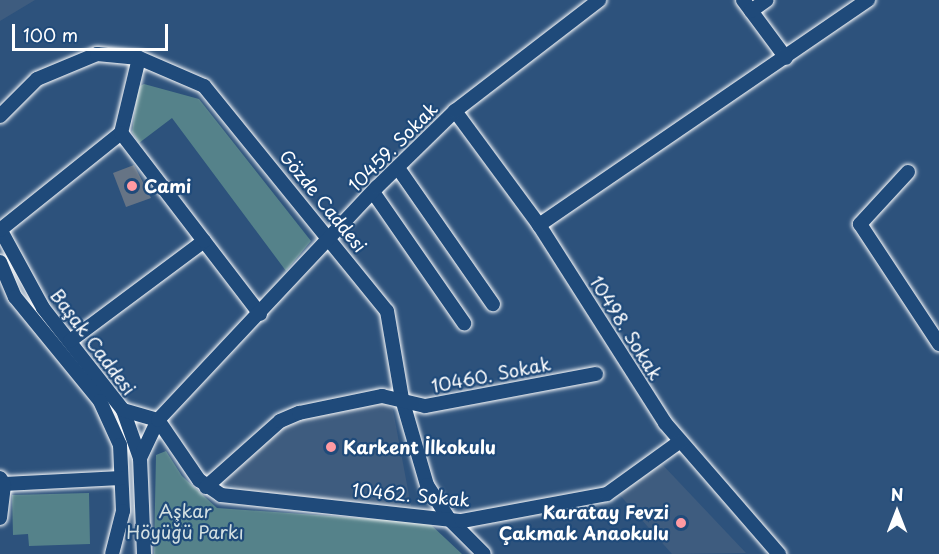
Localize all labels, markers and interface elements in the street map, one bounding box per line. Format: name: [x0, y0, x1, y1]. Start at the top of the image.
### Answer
scale bar: [15, 12, 171, 50]
text: 100 m: [23, 21, 78, 48]
street label: 10459. Sokak: [344, 98, 442, 196]
street label: Gözde Caddesi: [275, 145, 371, 257]
place label: Cami: [144, 175, 191, 197]
marker: Cami: [125, 179, 139, 193]
street label: 10498. Sokak: [586, 272, 666, 384]
street label: Başak Caddesi: [46, 285, 140, 399]
street label: 10460. Sokak: [429, 353, 553, 397]
place label: Karkent İlkokulu: [343, 436, 496, 458]
marker: Karkent İlkokulu: [324, 440, 338, 454]
street label: 10462. Sokak: [351, 479, 471, 511]
north arrow: [867, 482, 927, 542]
text: N: [891, 482, 903, 506]
park label: Aşkar Höyüğü Parkı: [126, 501, 244, 544]
place label: Karatay Fevzi Çakmak Anaokulu: [498, 502, 669, 544]
marker: Karatay Fevzi Çakmak Anaokulu: [674, 516, 688, 530]

